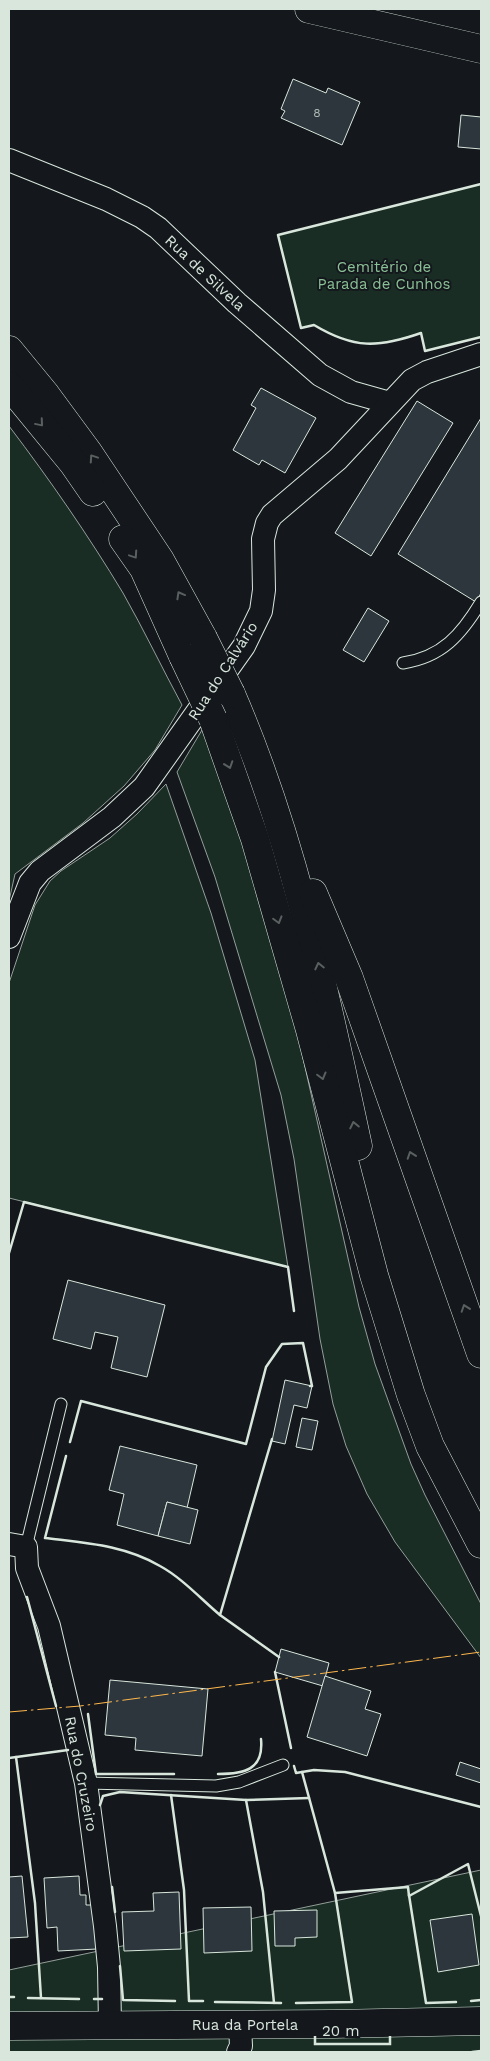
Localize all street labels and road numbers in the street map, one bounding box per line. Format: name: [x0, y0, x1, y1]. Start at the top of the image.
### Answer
street label: Rua de Silvela: [161, 231, 249, 315]
street label: Rua do Calvário: [184, 618, 262, 724]
street label: Rua do Cruzeiro: [61, 1715, 101, 1833]
street label: Rua da Portela: [192, 2016, 299, 2034]

